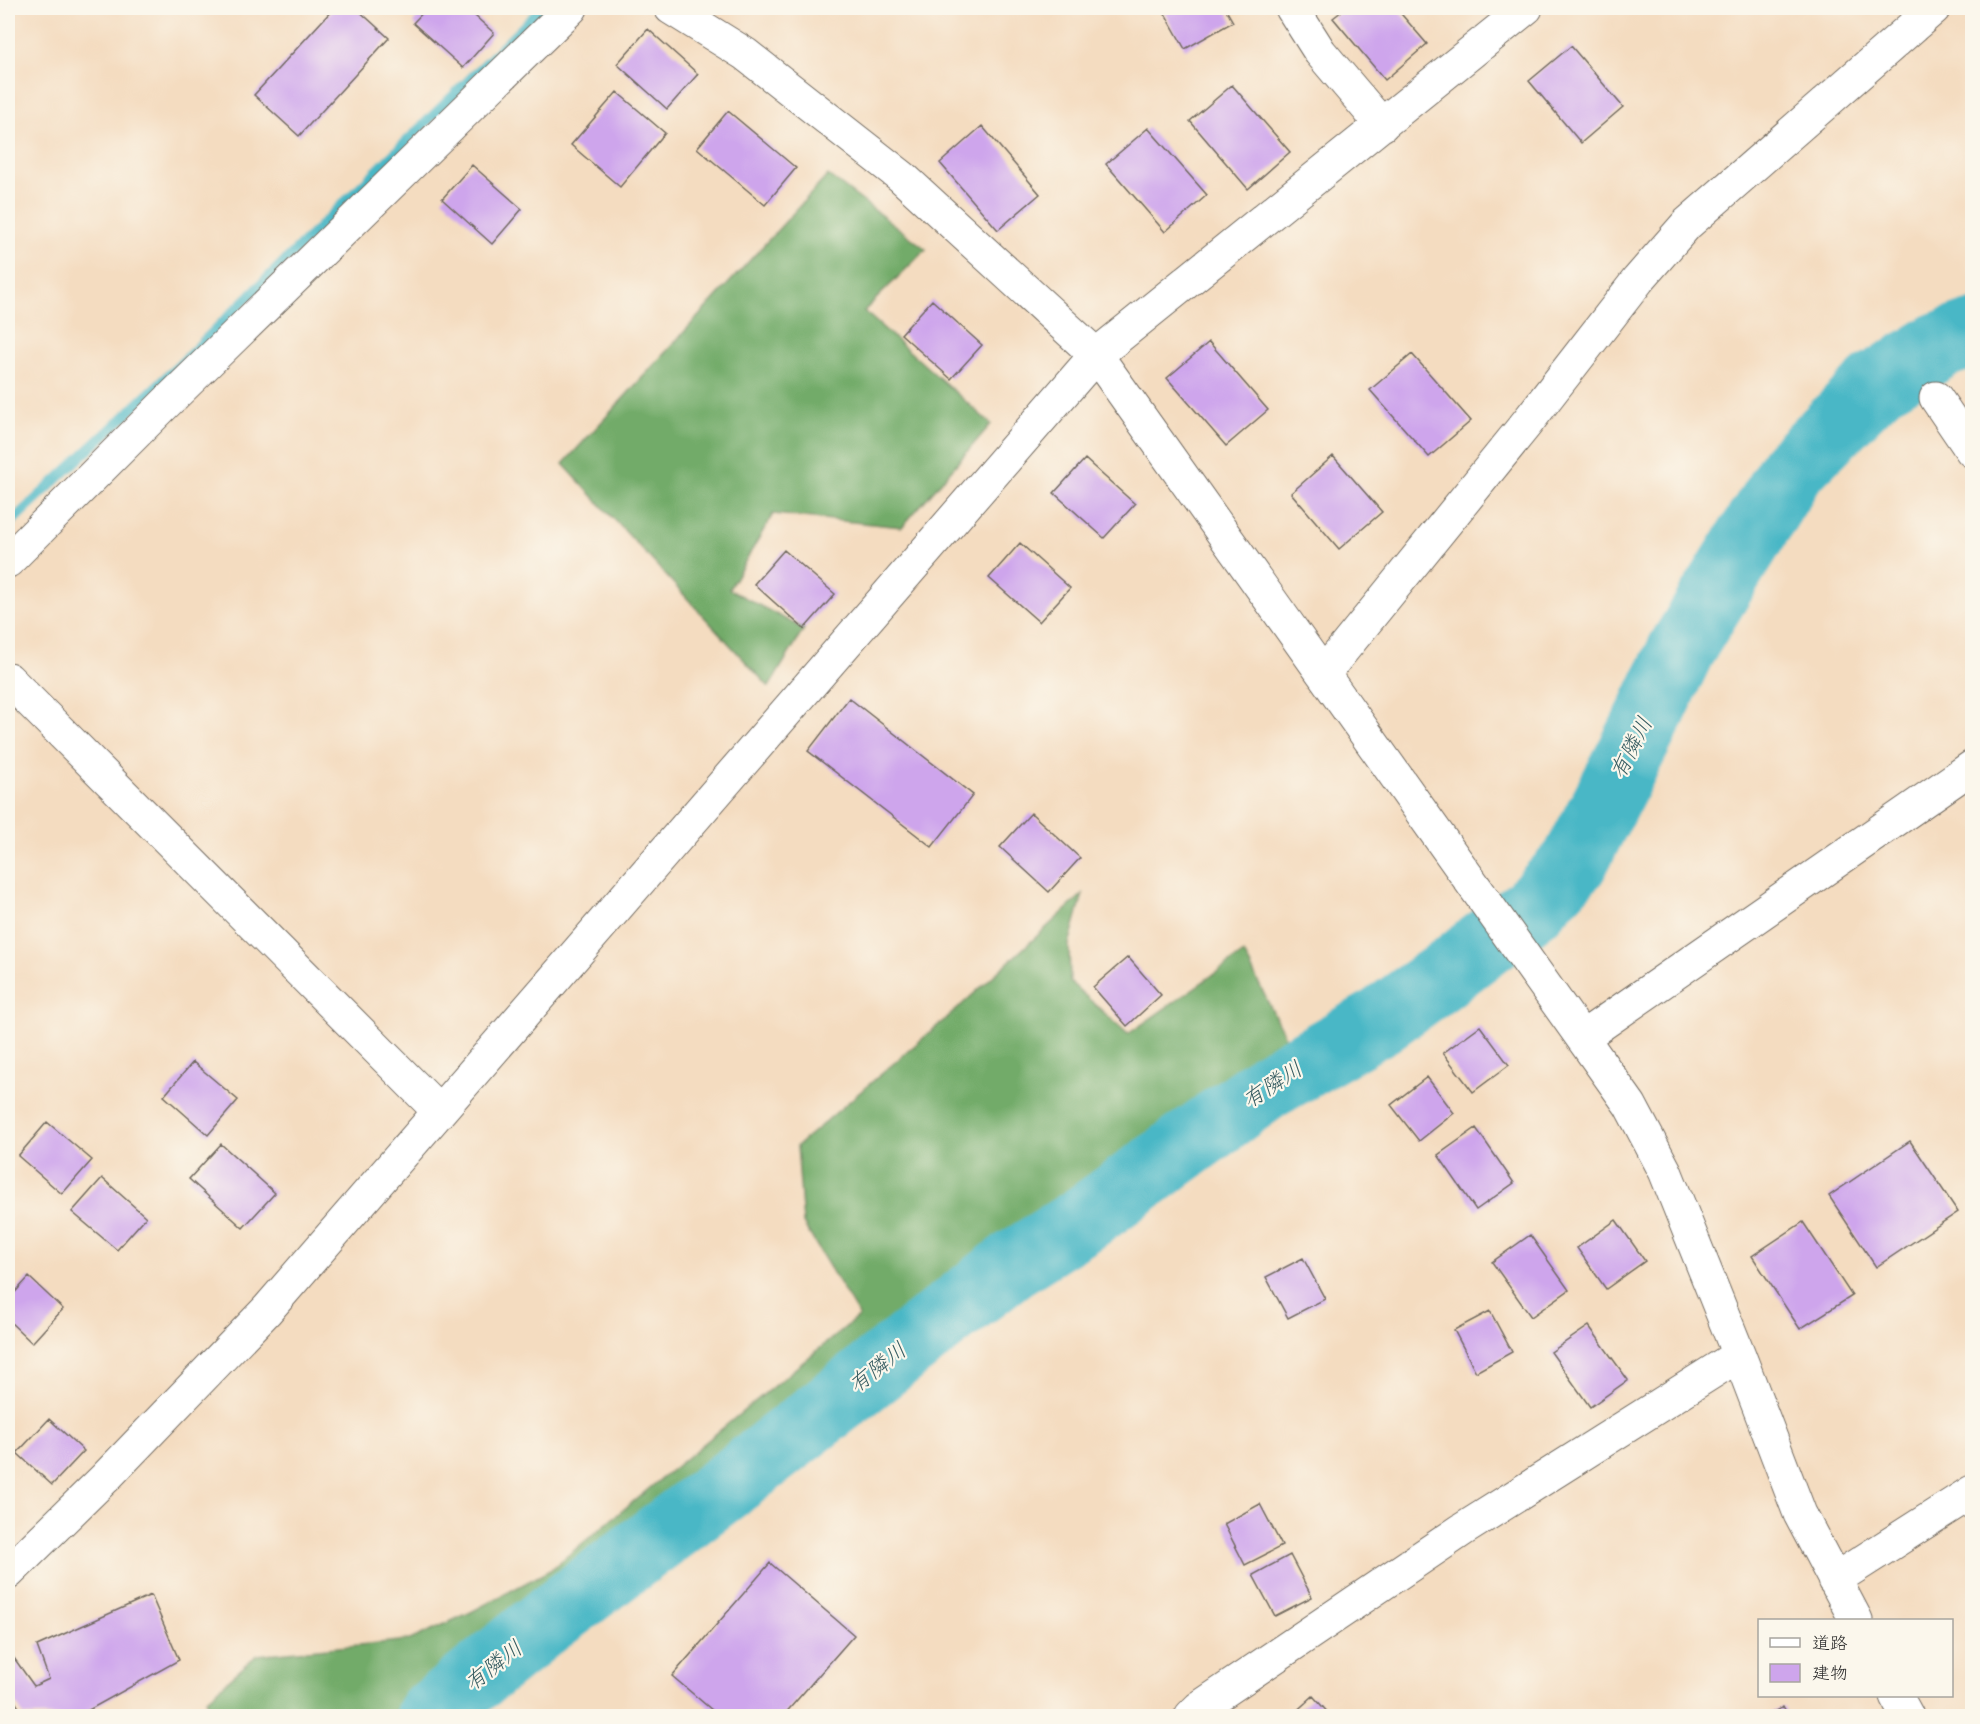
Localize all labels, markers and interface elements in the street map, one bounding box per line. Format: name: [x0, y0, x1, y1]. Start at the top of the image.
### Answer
water label: 有隣川: [1605, 712, 1659, 784]
water label: 有隣川: [1238, 1056, 1308, 1114]
water label: 有隣川: [844, 1337, 912, 1399]
legend: [1758, 1619, 1953, 1697]
text: 道路: [1812, 1633, 1848, 1654]
water label: 有隣川: [460, 1635, 528, 1697]
text: 建物: [1812, 1663, 1848, 1684]

